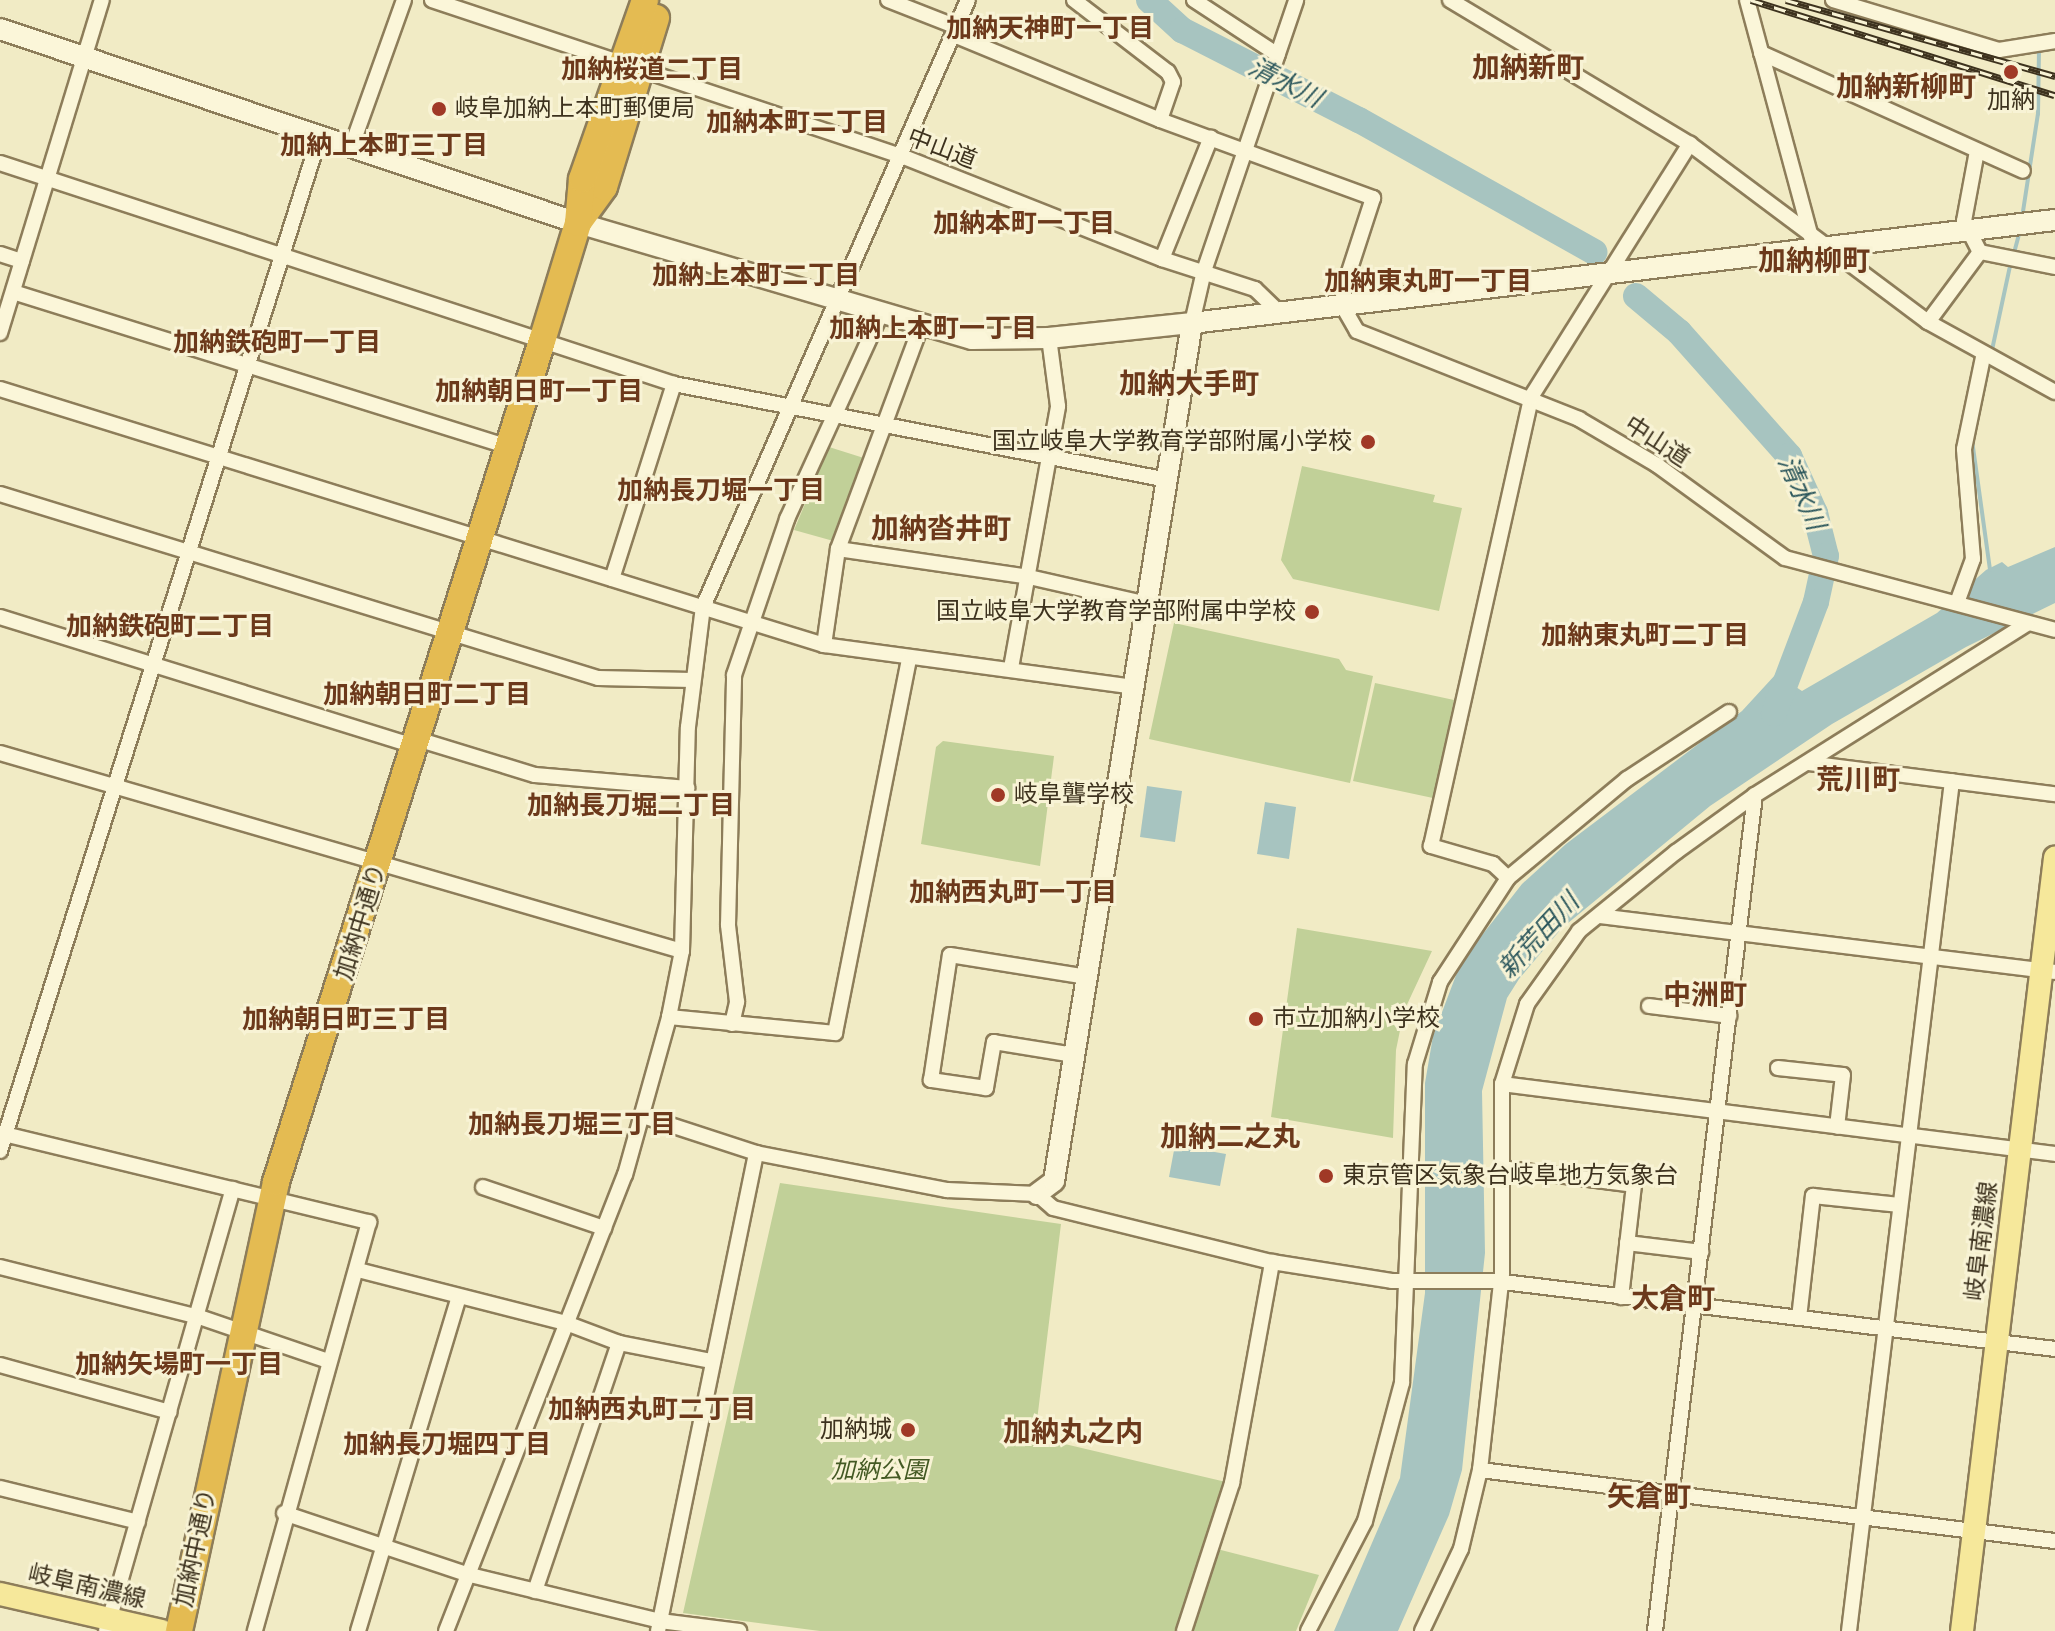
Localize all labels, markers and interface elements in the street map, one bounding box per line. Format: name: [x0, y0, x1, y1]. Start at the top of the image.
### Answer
district label: 加納天神町一丁目: [946, 13, 1154, 45]
water label: 清水川: [1243, 51, 1327, 115]
district label: 加納新町: [1472, 51, 1584, 85]
district label: 加納桜道二丁目: [561, 54, 743, 86]
marker: 加納: [2000, 61, 2022, 83]
district label: 加納新柳町: [1836, 70, 1976, 104]
place label: 加納: [1987, 87, 2035, 115]
place label: 岐阜加納上本町郵便局: [455, 95, 695, 123]
marker: 岐阜加納上本町郵便局: [430, 100, 448, 118]
district label: 加納本町二丁目: [706, 107, 888, 139]
street label: 中山道: [903, 123, 981, 175]
district label: 加納上本町三丁目: [280, 130, 488, 162]
district label: 加納本町一丁目: [933, 208, 1115, 240]
district label: 加納柳町: [1758, 244, 1870, 278]
district label: 加納上本町二丁目: [652, 260, 860, 292]
district label: 加納東丸町一丁目: [1324, 266, 1532, 298]
district label: 加納上本町一丁目: [829, 313, 1037, 345]
district label: 加納鉄砲町一丁目: [173, 327, 381, 359]
district label: 加納大手町: [1119, 367, 1259, 401]
district label: 加納朝日町一丁目: [435, 376, 643, 408]
street label: 中山道: [1619, 410, 1695, 474]
place label: 国立岐阜大学教育学部附属小学校: [992, 428, 1352, 456]
marker: 国立岐阜大学教育学部附属小学校: [1359, 433, 1377, 451]
water label: 清水川: [1771, 451, 1831, 535]
district label: 加納長刀堀一丁目: [617, 475, 825, 507]
district label: 加納沓井町: [871, 512, 1011, 546]
place label: 国立岐阜大学教育学部附属中学校: [936, 598, 1296, 626]
marker: 国立岐阜大学教育学部附属中学校: [1303, 603, 1321, 621]
district label: 加納鉄砲町二丁目: [66, 611, 274, 643]
district label: 加納東丸町二丁目: [1541, 620, 1749, 652]
district label: 加納朝日町二丁目: [323, 679, 531, 711]
district label: 荒川町: [1816, 763, 1900, 797]
place label: 岐阜聾学校: [1014, 781, 1134, 809]
marker: 岐阜聾学校: [989, 786, 1007, 804]
district label: 加納長刀堀二丁目: [527, 790, 735, 822]
street label: 加納中通り: [330, 860, 392, 984]
district label: 加納西丸町一丁目: [909, 877, 1117, 909]
water label: 新荒田川: [1492, 887, 1586, 985]
district label: 中洲町: [1663, 978, 1747, 1012]
district label: 加納朝日町三丁目: [242, 1004, 450, 1036]
place label: 市立加納小学校: [1272, 1005, 1440, 1033]
marker: 市立加納小学校: [1247, 1010, 1265, 1028]
district label: 加納長刀堀三丁目: [468, 1109, 676, 1141]
district label: 加納二之丸: [1160, 1120, 1300, 1154]
place label: 東京管区気象台岐阜地方気象台: [1342, 1162, 1678, 1190]
marker: 東京管区気象台岐阜地方気象台: [1317, 1167, 1335, 1185]
street label: 岐阜南濃線: [1960, 1180, 2004, 1302]
district label: 大倉町: [1631, 1282, 1715, 1316]
district label: 加納矢場町一丁目: [75, 1349, 283, 1381]
district label: 加納西丸町二丁目: [548, 1394, 756, 1426]
district label: 加納丸之内: [1003, 1415, 1143, 1449]
place label: 加納城: [820, 1416, 892, 1444]
marker: 加納城: [899, 1421, 917, 1439]
district label: 加納長刀堀四丁目: [343, 1429, 551, 1461]
park label: 加納公園: [831, 1457, 927, 1485]
district label: 矢倉町: [1607, 1480, 1691, 1514]
street label: 加納中通り: [169, 1486, 223, 1610]
street label: 岐阜南濃線: [25, 1559, 149, 1615]

